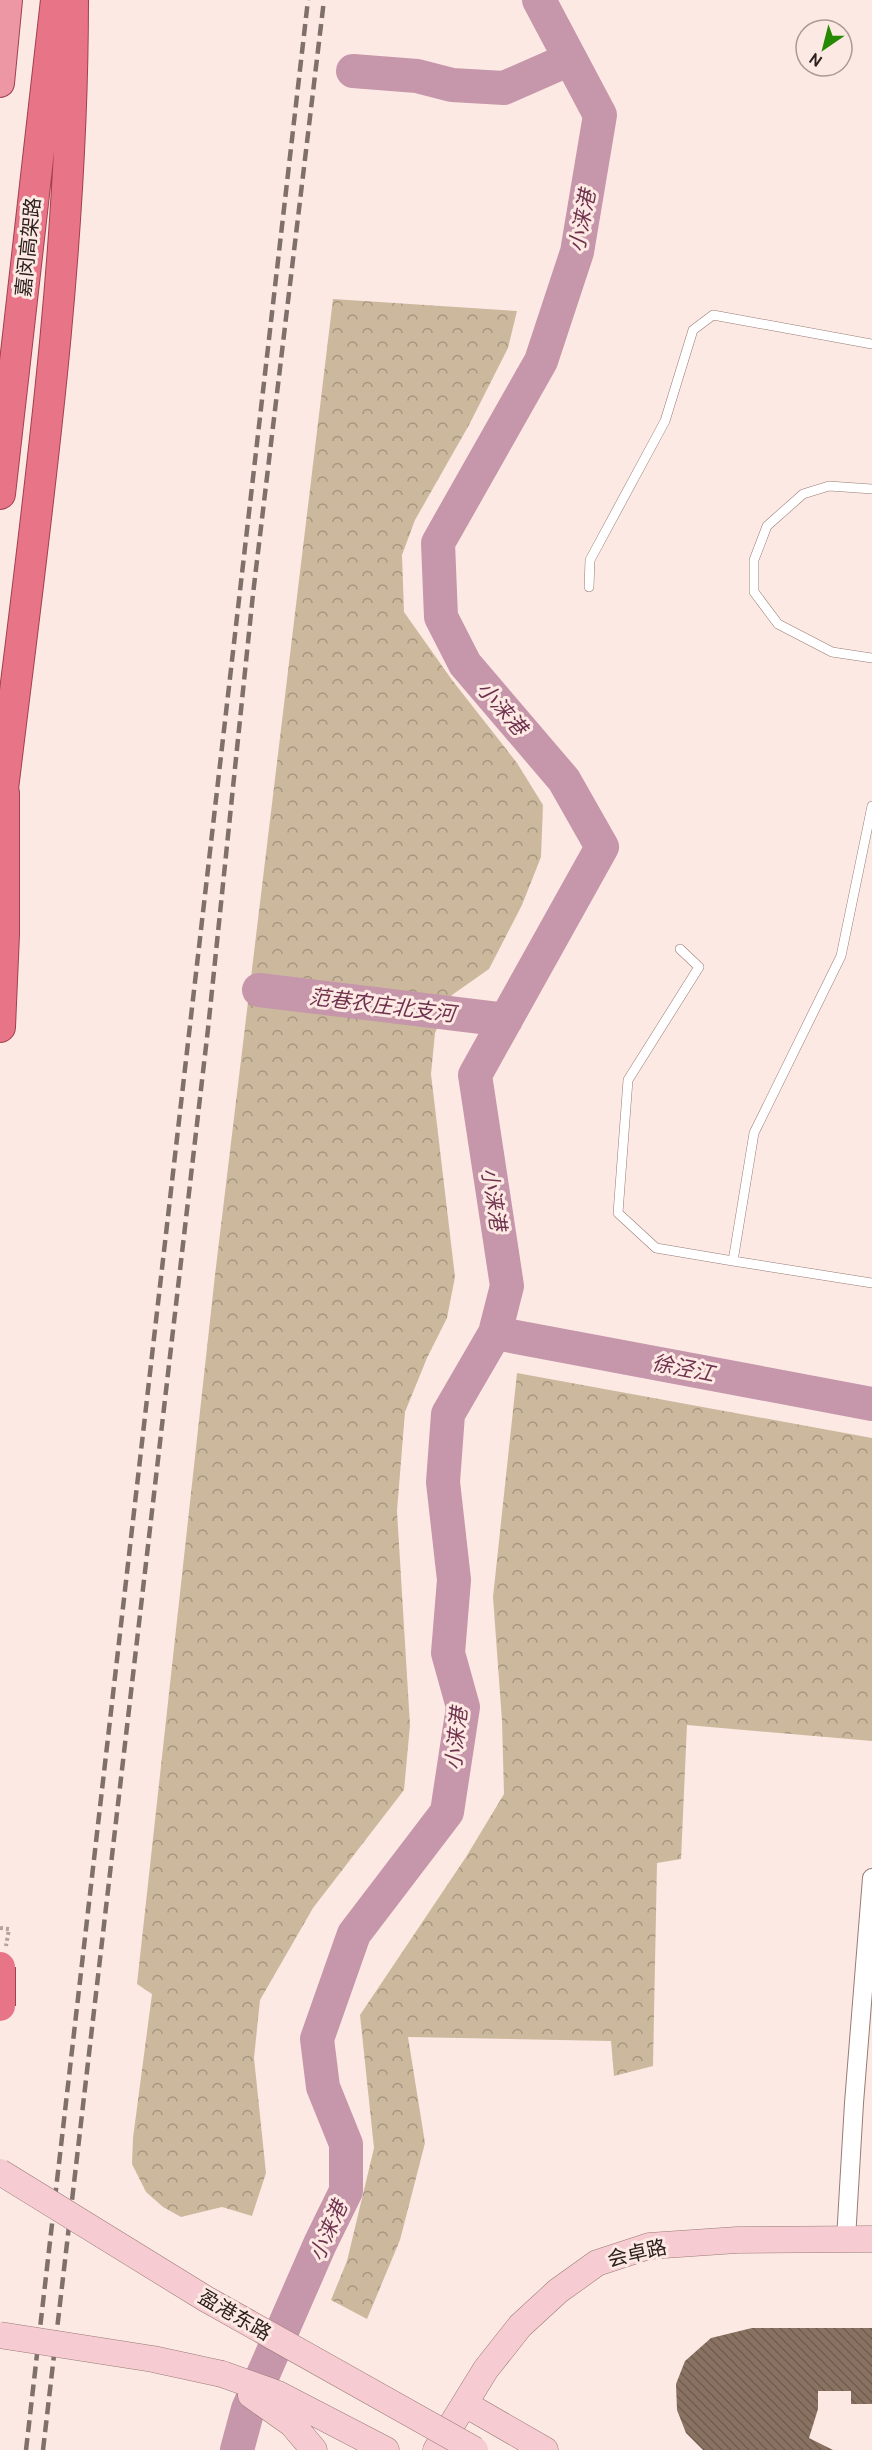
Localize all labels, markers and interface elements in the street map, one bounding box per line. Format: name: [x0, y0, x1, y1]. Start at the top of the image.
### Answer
north arrow: [794, 18, 854, 78]
text: N: [806, 49, 826, 71]
water label: 小涞港: [564, 185, 601, 254]
street label: 嘉闵高架路: [11, 196, 45, 298]
water label: 小涞港: [472, 676, 534, 742]
water label: 范巷农庄北支河: [308, 984, 460, 1027]
water label: 小涞港: [477, 1166, 512, 1235]
water label: 徐泾江: [650, 1350, 718, 1387]
water label: 小涞港: [440, 1703, 472, 1772]
water label: 小涞港: [304, 2194, 353, 2265]
street label: 会卓路: [605, 2235, 669, 2271]
street label: 盈港东路: [194, 2285, 276, 2345]

